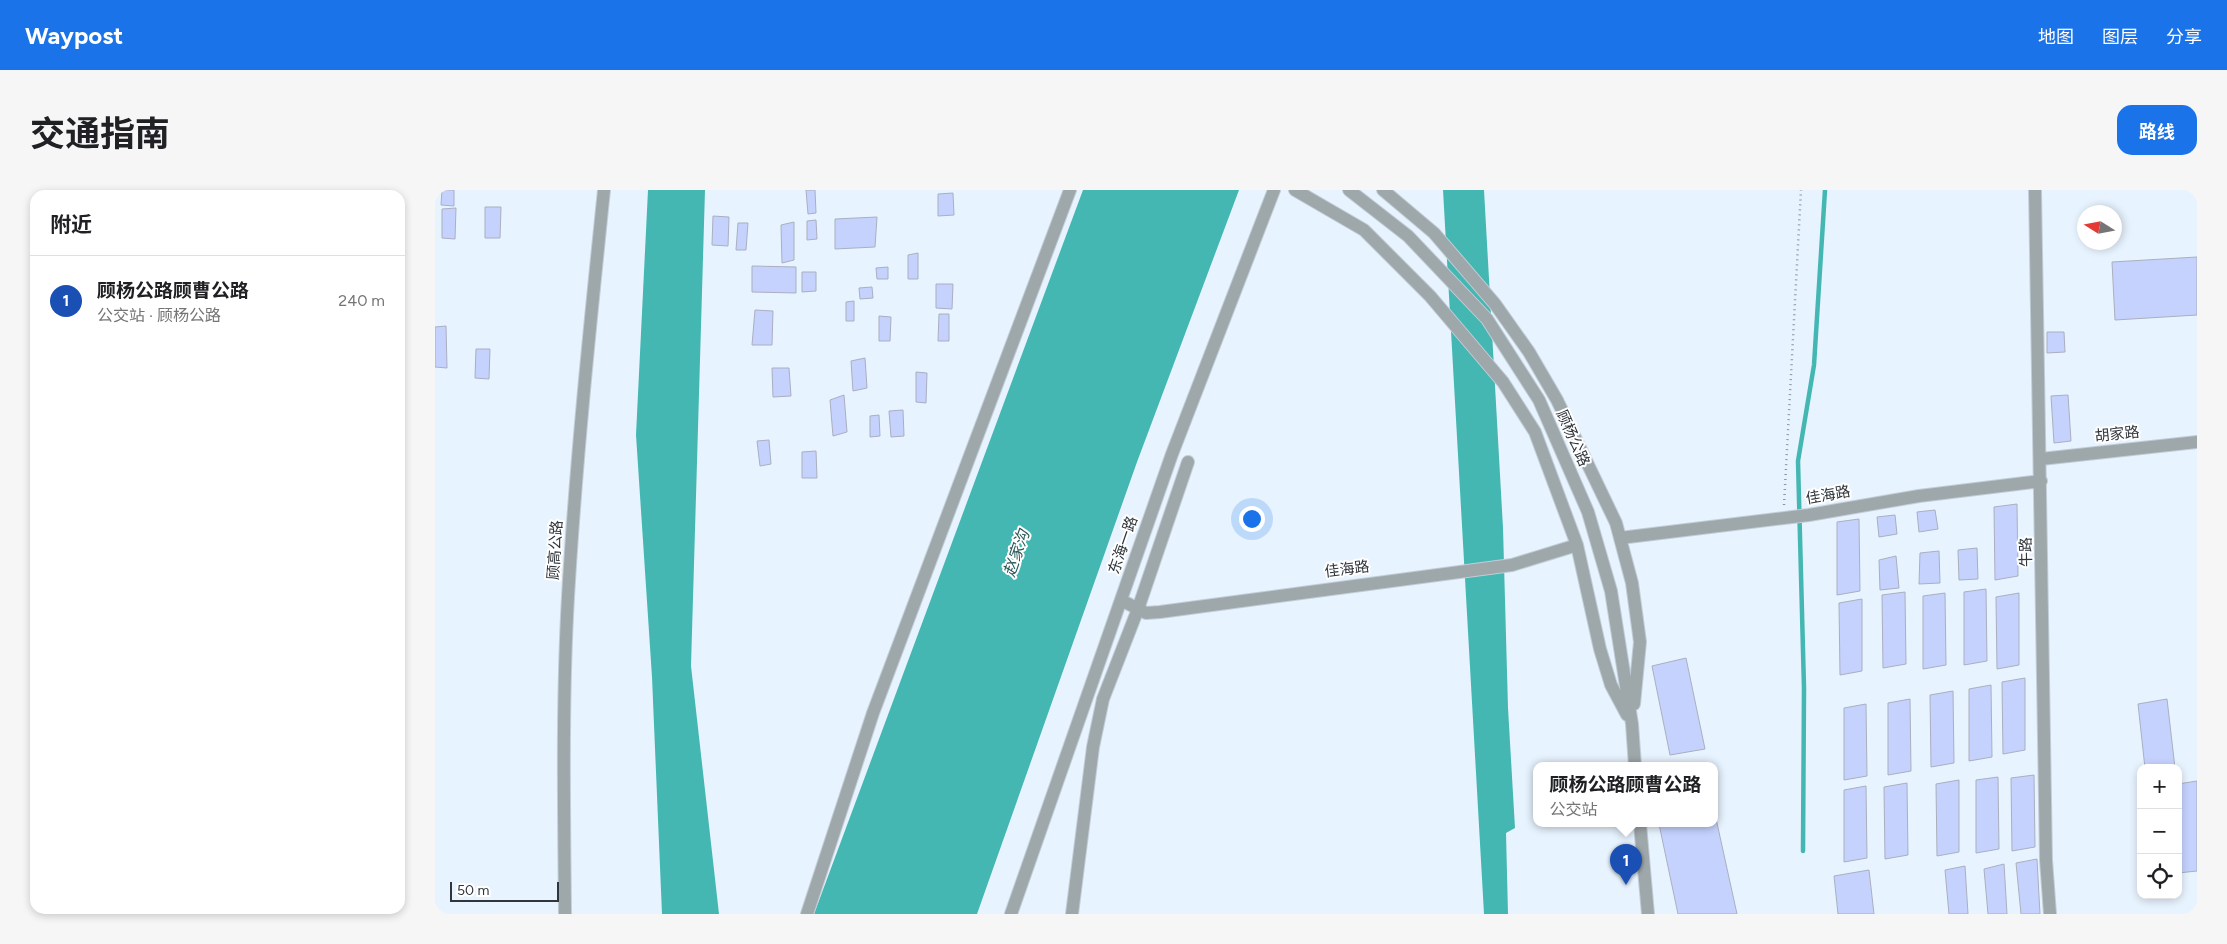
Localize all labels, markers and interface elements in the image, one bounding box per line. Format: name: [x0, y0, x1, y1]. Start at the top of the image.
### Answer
text: Waypost: [25, 21, 123, 50]
text: 地图: [2038, 26, 2074, 48]
text: 图层: [2102, 26, 2138, 48]
text: 分享: [2166, 26, 2202, 48]
button: 路线: [2117, 105, 2197, 155]
text: 交通指南: [30, 113, 170, 155]
north arrow: [2077, 205, 2122, 250]
text: 附近: [50, 212, 92, 237]
text: 顾杨公路顾曹公路: [97, 279, 249, 302]
text: 1: [63, 291, 69, 310]
text: 240 m: [338, 291, 385, 310]
text: 公交站 · 顾杨公路: [97, 306, 221, 325]
street label: 顾杨公路: [1553, 407, 1593, 469]
street label: 胡家路: [2094, 423, 2140, 445]
street label: 佳海路: [1804, 482, 1852, 508]
your location: [1239, 506, 1265, 532]
street label: 东海一路: [1105, 514, 1141, 576]
street label: 顾高公路: [544, 519, 566, 581]
water label: 赵家沟: [1000, 525, 1034, 579]
street label: 牛路: [2017, 537, 2035, 567]
street label: 佳海路: [1324, 557, 1370, 581]
popup: [1533, 762, 1718, 827]
map controls: [2137, 764, 2182, 899]
button: +: [2137, 764, 2182, 809]
text: 顾杨公路顾曹公路: [1549, 773, 1702, 796]
text: 公交站: [1549, 800, 1598, 819]
button: −: [2137, 809, 2182, 854]
pin: 1: [1610, 844, 1642, 885]
button: locate: [2137, 854, 2182, 899]
scale bar: [450, 879, 559, 902]
text: 50 m: [457, 882, 489, 899]

